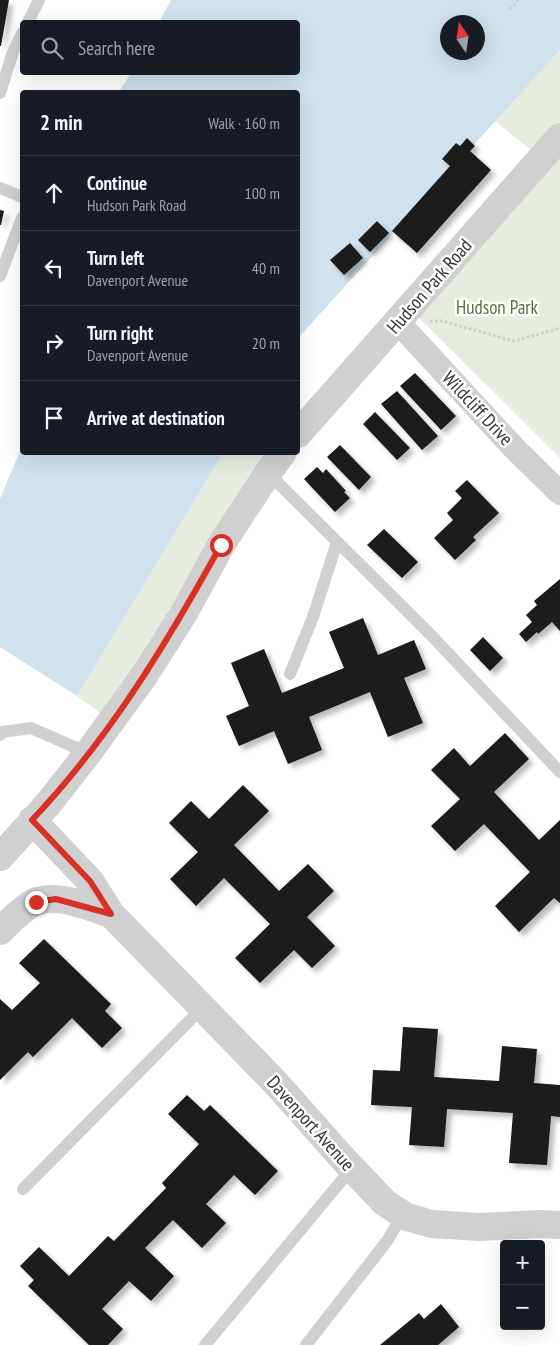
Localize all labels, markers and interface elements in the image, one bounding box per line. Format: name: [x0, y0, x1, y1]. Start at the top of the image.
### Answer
north arrow: [440, 15, 485, 60]
search box: [20, 20, 300, 75]
icon: search: [38, 34, 66, 62]
text: Search here: [78, 36, 155, 60]
text: 2 min: [40, 109, 82, 136]
text: Walk · 160 m: [208, 113, 280, 133]
text: Continue: [87, 171, 147, 195]
icon: ahead: [40, 179, 68, 207]
text: 100 m: [245, 183, 280, 203]
text: Hudson Park Road: [87, 195, 186, 215]
street label: Hudson Park Road: [381, 234, 477, 338]
text: Turn left: [87, 246, 144, 270]
icon: left: [40, 254, 68, 282]
text: 40 m: [252, 258, 280, 278]
text: Davenport Avenue: [87, 270, 188, 290]
park label: Hudson Park: [456, 295, 539, 319]
text: Turn right: [87, 321, 153, 345]
icon: right: [40, 329, 68, 357]
text: 20 m: [252, 333, 280, 353]
text: Davenport Avenue: [87, 345, 188, 365]
street label: Wildcliff Drive: [437, 366, 519, 450]
icon: arrive: [40, 404, 68, 432]
text: Arrive at destination: [87, 406, 225, 430]
route start: [210, 534, 233, 557]
route end: [25, 891, 48, 914]
street label: Davenport Avenue: [262, 1070, 360, 1176]
map controls: [500, 1240, 545, 1330]
button: +: [500, 1240, 545, 1285]
button: −: [500, 1285, 545, 1330]

